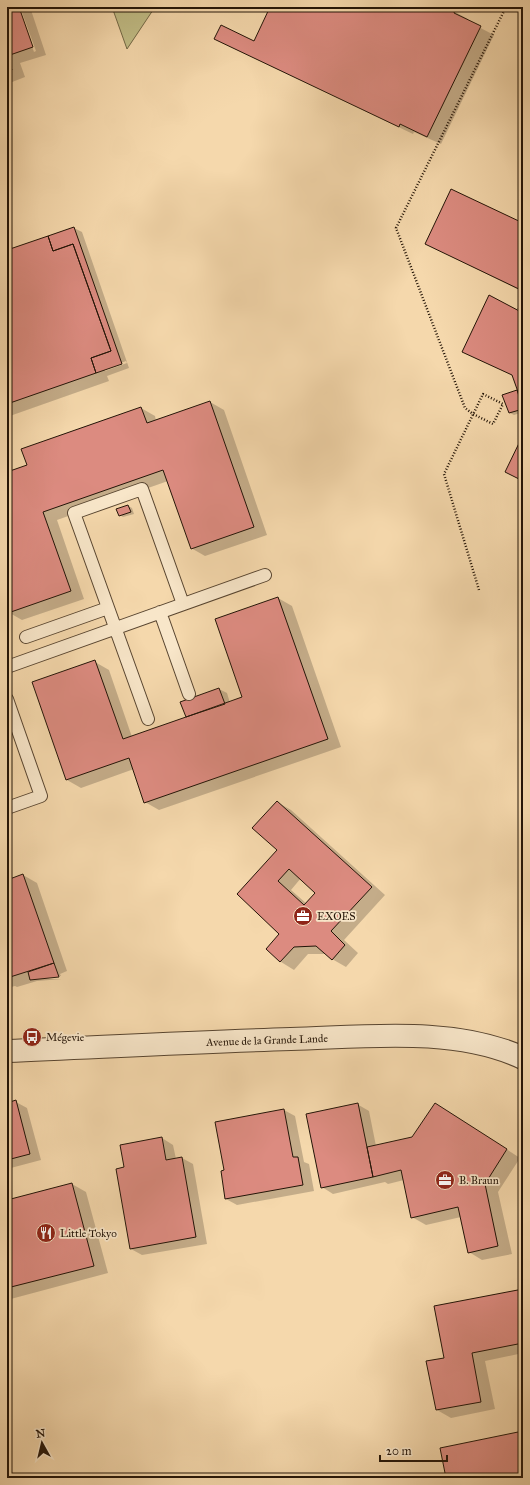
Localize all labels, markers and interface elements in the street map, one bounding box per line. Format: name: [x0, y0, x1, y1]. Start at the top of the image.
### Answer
office icon: EXOES: [292, 905, 314, 927]
place label: EXOES: [317, 910, 356, 923]
bus stop icon: Mégevie: [21, 1026, 43, 1048]
place label: Mégevie: [46, 1031, 85, 1044]
street label: Avenue de la Grande Lande: [205, 1032, 329, 1049]
office icon: B. Braun: [434, 1169, 456, 1191]
place label: B. Braun: [459, 1174, 499, 1187]
restaurant icon: Little Tokyo: [35, 1222, 57, 1244]
place label: Little Tokyo: [60, 1227, 117, 1240]
north arrow: [22, 1423, 62, 1463]
text: N: [35, 1426, 47, 1441]
scale bar: [380, 1437, 447, 1463]
text: 20 m: [386, 1444, 412, 1458]

